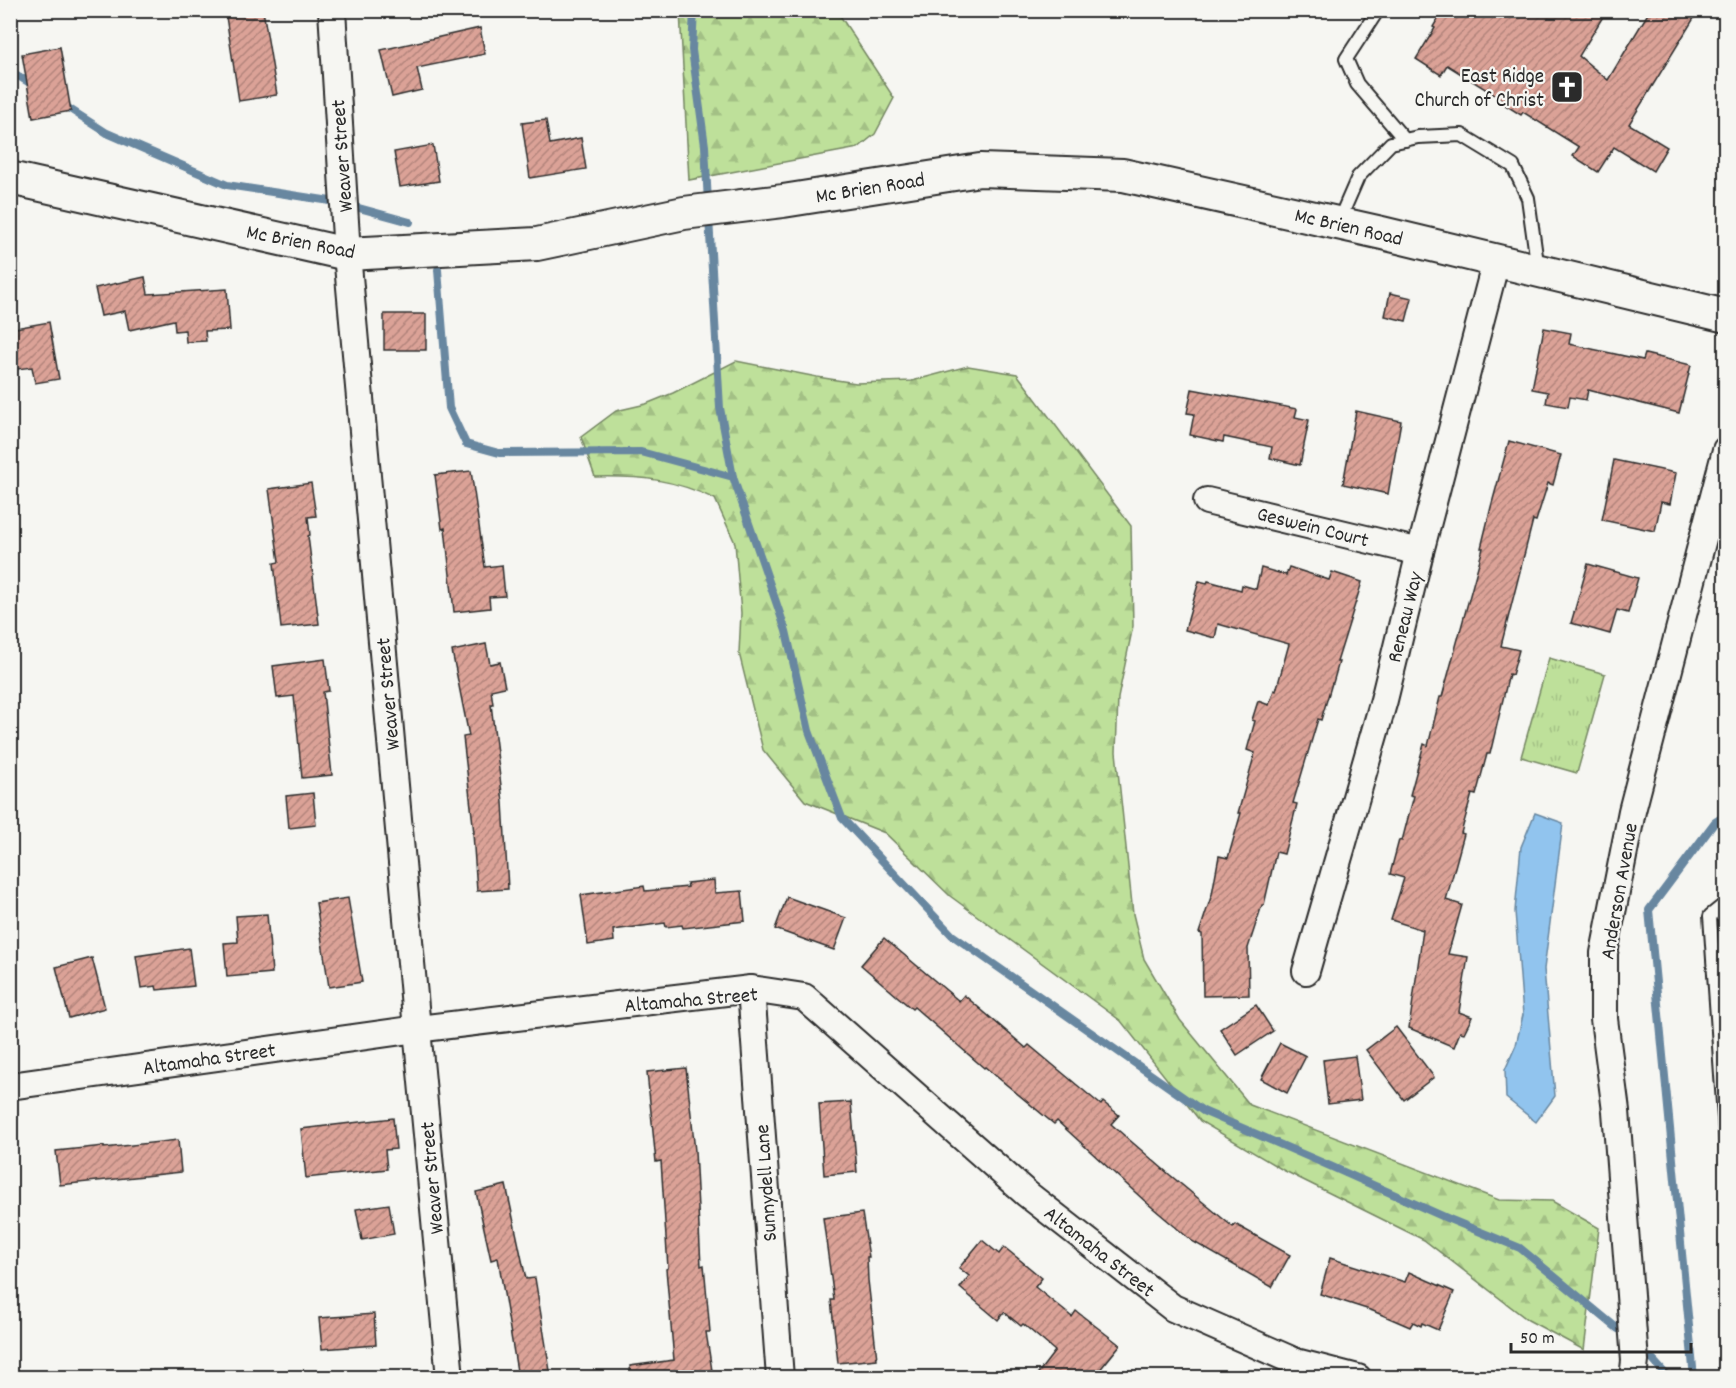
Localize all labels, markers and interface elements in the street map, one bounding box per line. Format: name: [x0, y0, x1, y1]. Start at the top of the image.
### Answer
place label: East Ridge Church of Christ: [1415, 63, 1544, 117]
church icon: East Ridge Church of Christ: [1549, 69, 1585, 105]
street label: Weaver Street: [325, 98, 363, 213]
street label: Mc Brien Road: [814, 167, 927, 213]
street label: Mc Brien Road: [1291, 202, 1405, 256]
street label: Mc Brien Road: [243, 219, 357, 269]
street label: Geswein Court: [1253, 501, 1372, 557]
street label: Reneau Way: [1381, 569, 1433, 666]
street label: Weaver Street: [370, 636, 410, 751]
street label: Anderson Avenue: [1594, 821, 1648, 962]
street label: Altamaha Street: [623, 981, 759, 1023]
street label: Altamaha Street: [141, 1037, 278, 1085]
street label: Weaver Street: [414, 1120, 454, 1235]
street label: Sunnydell Lane: [749, 1123, 787, 1242]
street label: Altamaha Street: [1036, 1200, 1160, 1306]
scale bar: [1511, 1316, 1691, 1354]
text: 50 m: [1520, 1327, 1555, 1352]

